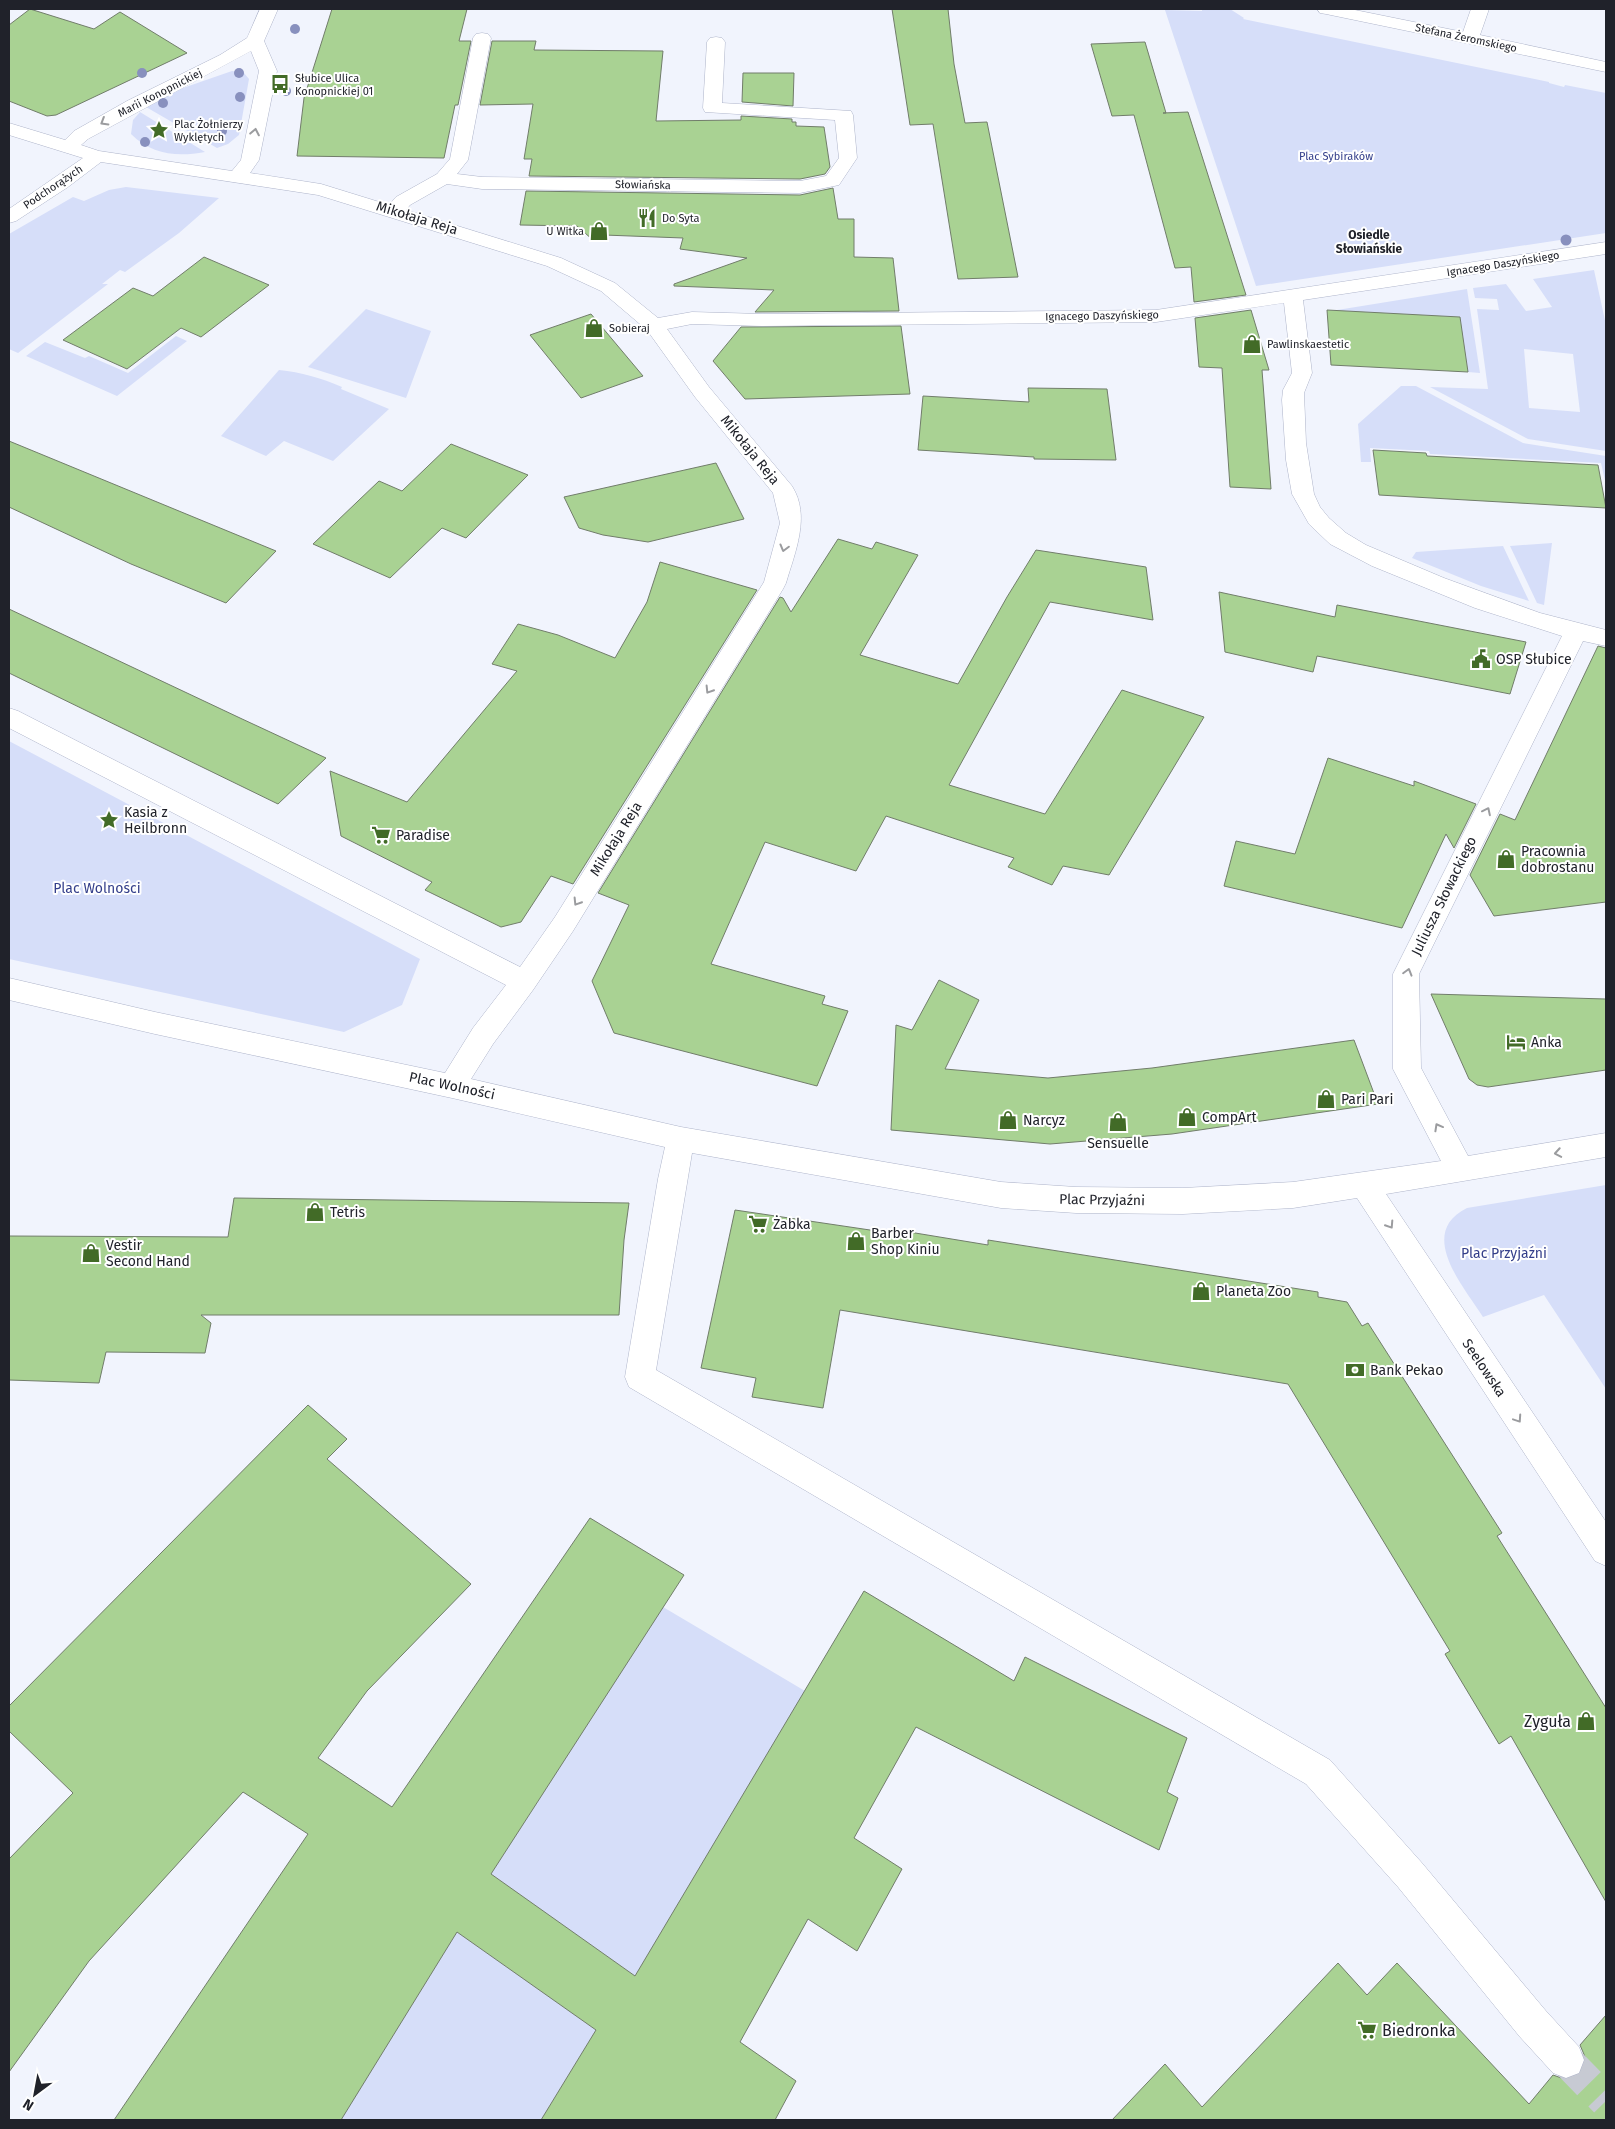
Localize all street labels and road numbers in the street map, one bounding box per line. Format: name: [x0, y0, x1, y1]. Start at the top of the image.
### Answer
street label: Stefana Żeromskiego: [1414, 20, 1518, 55]
street label: Marii Konopnickiej: [116, 66, 204, 120]
street label: Podchorążych: [21, 162, 85, 212]
street label: Słowiańska: [615, 178, 671, 192]
street label: Mikołaja Reja: [374, 198, 460, 238]
street label: Ignacego Daszyńskiego: [1446, 249, 1560, 279]
street label: Ignacego Daszyńskiego: [1045, 309, 1159, 323]
street label: Mikołaja Reja: [717, 412, 783, 488]
street label: Mikołaja Reja: [586, 799, 646, 879]
street label: Juliusza Słowackiego: [1408, 834, 1480, 958]
street label: Plac Wolności: [408, 1069, 496, 1103]
street label: Plac Przyjaźni: [1059, 1191, 1145, 1209]
street label: Seelowska: [1458, 1336, 1510, 1400]

